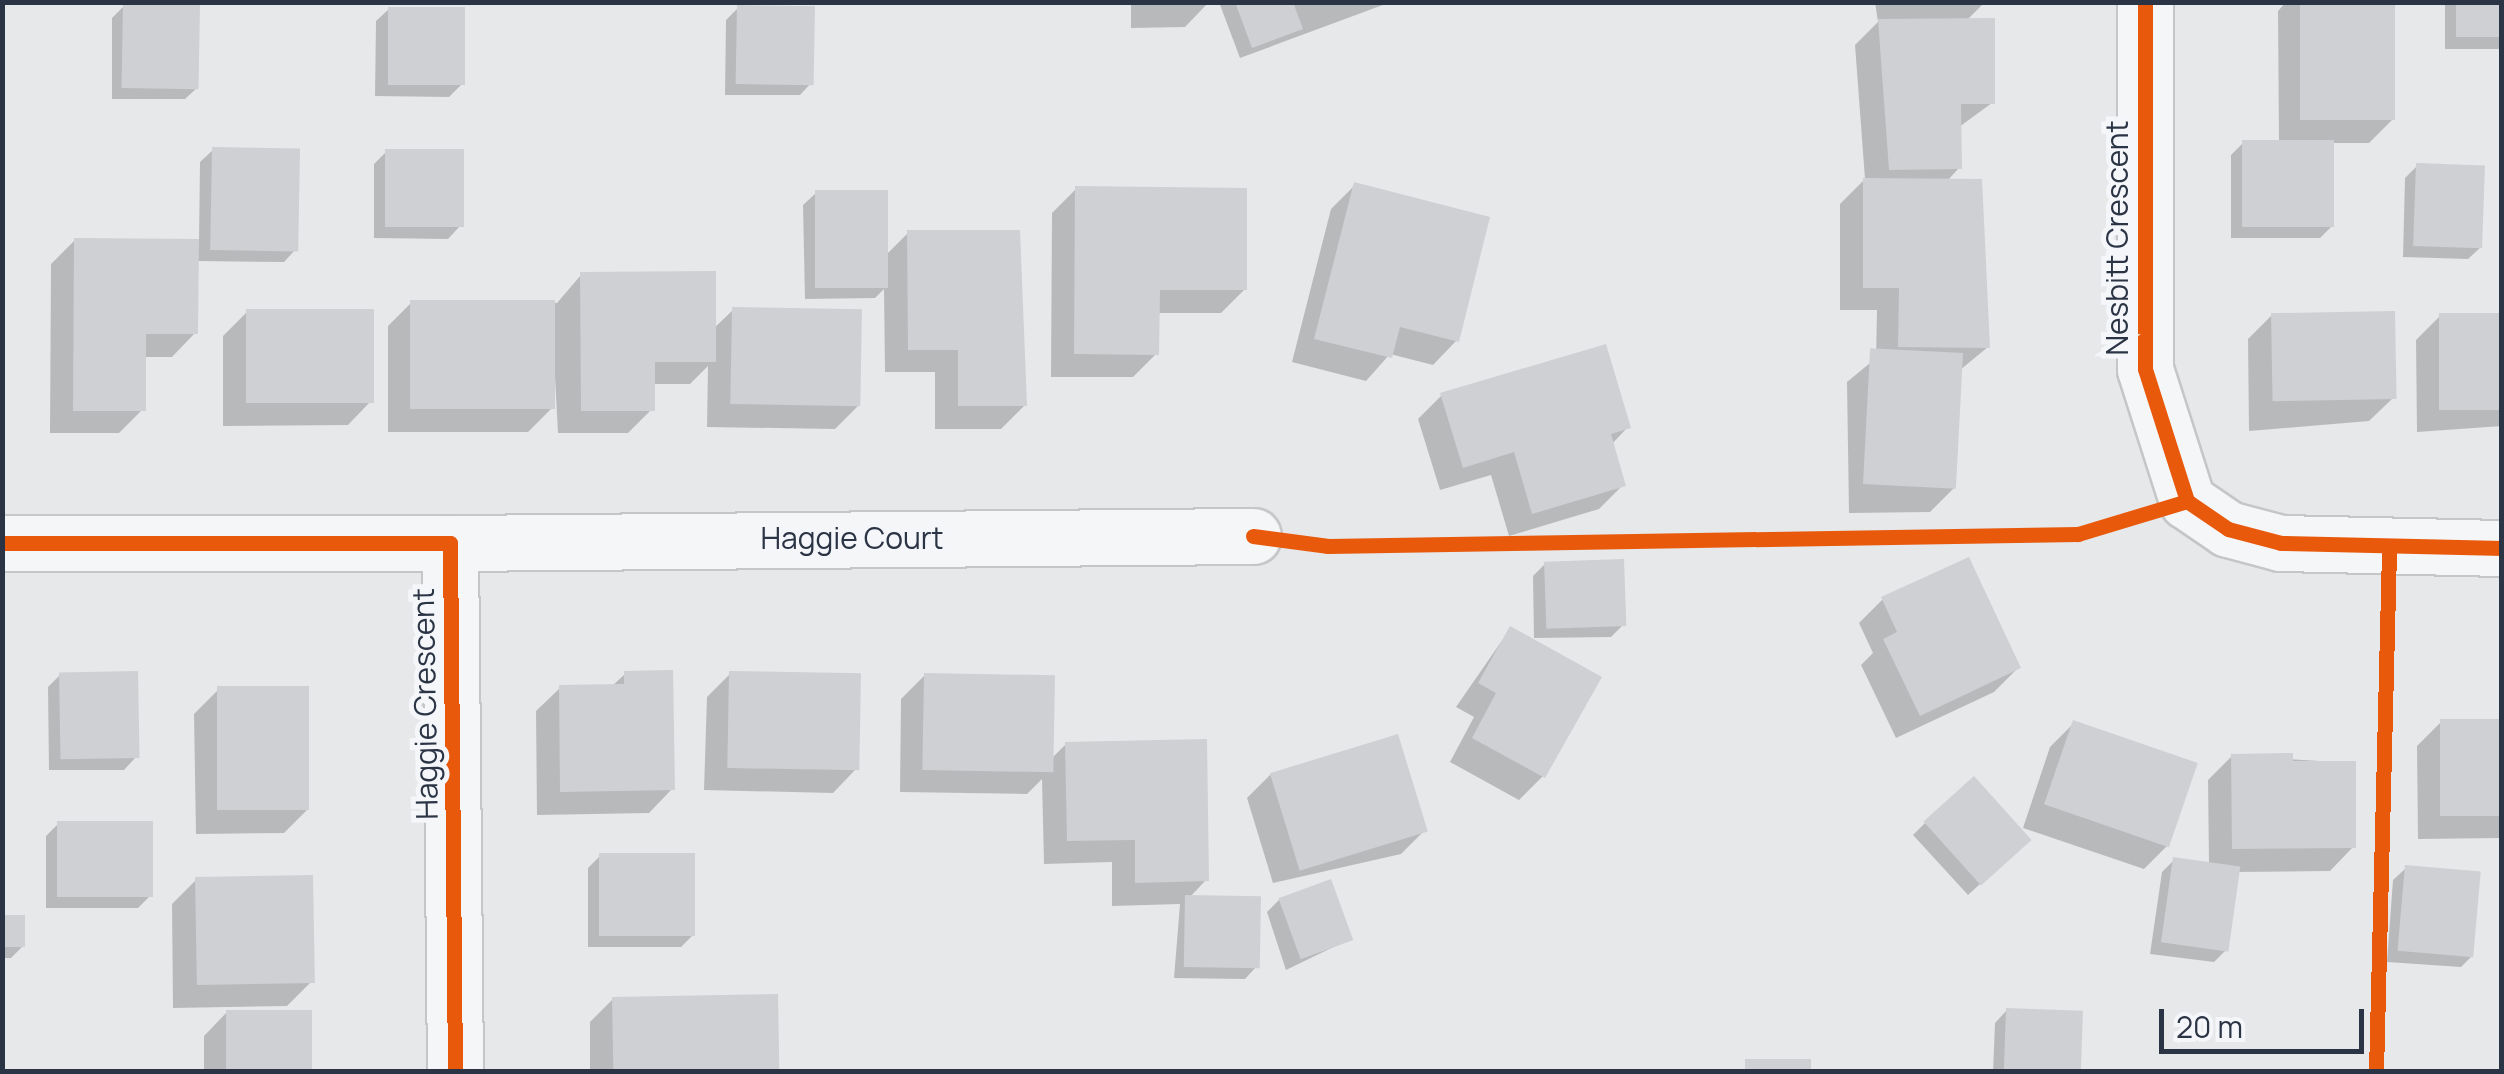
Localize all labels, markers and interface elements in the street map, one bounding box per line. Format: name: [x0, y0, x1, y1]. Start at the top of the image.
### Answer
street label: Nesbitt Crescent: [2099, 120, 2135, 356]
street label: Haggie Court: [760, 520, 944, 556]
street label: Haggie Crescent: [405, 588, 445, 820]
scale bar: [2164, 989, 2369, 1051]
text: 20 m: [2176, 1006, 2243, 1047]

